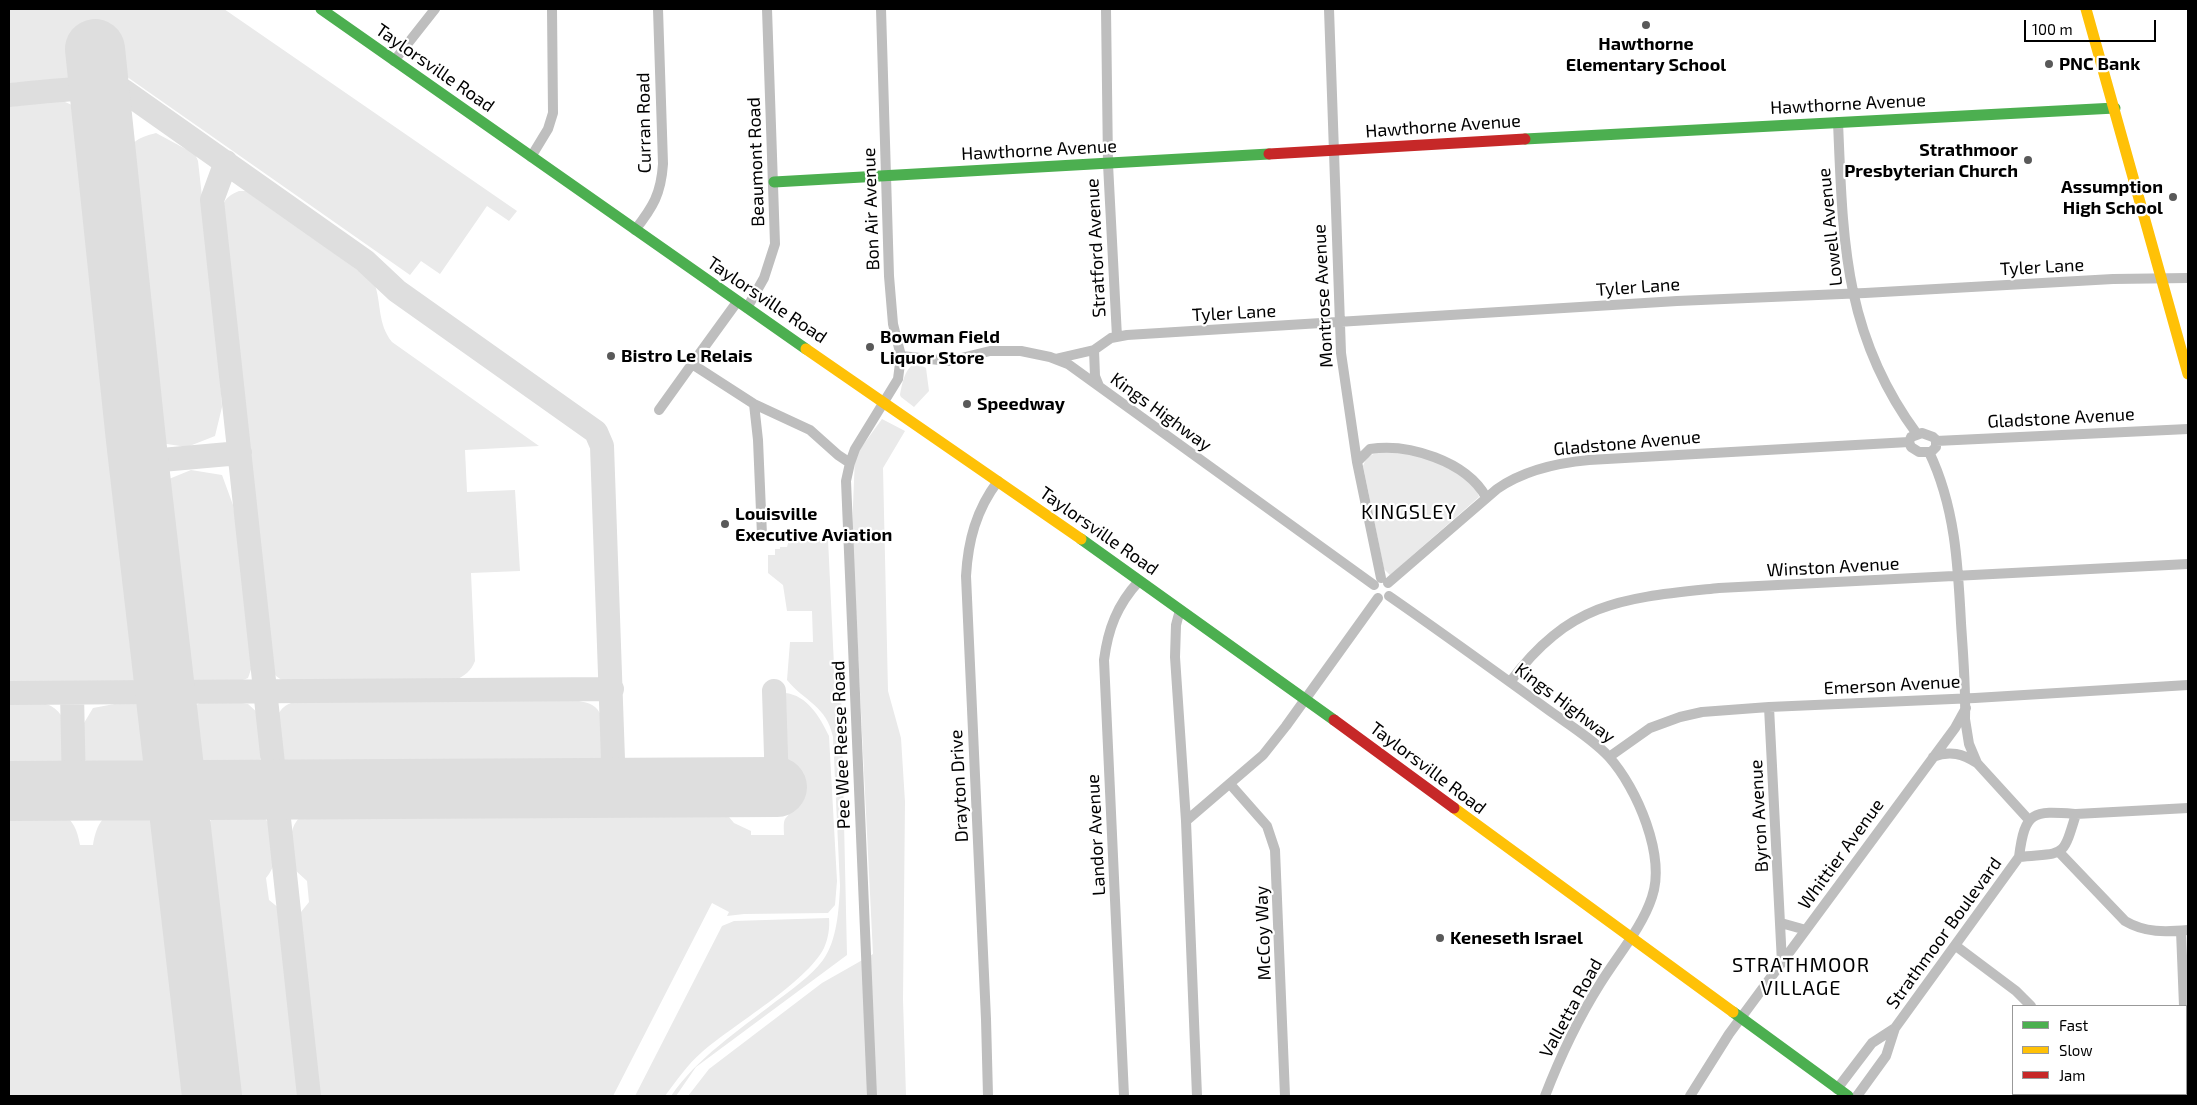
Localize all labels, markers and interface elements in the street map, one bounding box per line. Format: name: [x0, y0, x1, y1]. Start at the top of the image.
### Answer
scale bar: [2027, 10, 2160, 42]
street label: Taylorsville Road: [372, 19, 498, 117]
marker: Hawthorne Elementary School: [1640, 19, 1652, 31]
text: 100 m: [2032, 20, 2073, 38]
place label: Hawthorne Elementary School: [1566, 33, 1726, 76]
place label: PNC Bank: [2059, 53, 2140, 75]
marker: PNC Bank: [2043, 58, 2055, 70]
street label: Curran Road: [632, 72, 656, 174]
street label: Hawthorne Avenue: [1770, 89, 1926, 119]
street label: Beaumont Road: [743, 97, 769, 227]
street label: Hawthorne Avenue: [1364, 110, 1522, 142]
street label: Hawthorne Avenue: [961, 135, 1117, 165]
place label: Strathmoor Presbyterian Church: [1844, 139, 2018, 182]
street label: Bon Air Avenue: [858, 147, 884, 271]
marker: Strathmoor Presbyterian Church: [2022, 154, 2034, 166]
street label: Lowell Avenue: [1813, 167, 1847, 287]
place label: Assumption High School: [2061, 176, 2163, 218]
street label: Stratford Avenue: [1082, 178, 1110, 318]
marker: Assumption High School: [2167, 191, 2179, 203]
street label: Montrose Avenue: [1308, 224, 1338, 368]
street label: Taylorsville Road: [703, 252, 831, 348]
street label: Tyler Lane: [1999, 254, 2085, 280]
street label: Tyler Lane: [1595, 273, 1681, 301]
street label: Tyler Lane: [1191, 300, 1277, 326]
place label: Bowman Field Liquor Store: [880, 326, 1000, 368]
marker: Bowman Field Liquor Store: [864, 341, 876, 353]
place label: Bistro Le Relais: [621, 345, 753, 367]
marker: Bistro Le Relais: [605, 350, 617, 362]
street label: Kings Highway: [1106, 368, 1216, 456]
place label: Speedway: [977, 393, 1065, 415]
marker: Speedway: [961, 398, 973, 410]
street label: Gladstone Avenue: [1987, 403, 2135, 433]
street label: Gladstone Avenue: [1553, 426, 1701, 460]
street label: Taylorsville Road: [1036, 482, 1162, 580]
district label: KINGSLEY: [1360, 500, 1458, 524]
place label: Louisville Executive Aviation: [735, 503, 892, 546]
marker: Louisville Executive Aviation: [719, 518, 731, 530]
street label: Winston Avenue: [1766, 553, 1900, 581]
street label: Kings Highway: [1511, 658, 1619, 748]
street label: Pee Wee Reese Road: [827, 660, 855, 830]
street label: Emerson Avenue: [1823, 671, 1961, 699]
street label: Taylorsville Road: [1366, 717, 1490, 819]
street label: Drayton Drive: [945, 729, 973, 843]
street label: Byron Avenue: [1745, 759, 1773, 873]
street label: Landor Avenue: [1082, 774, 1110, 896]
street label: Whittier Avenue: [1794, 795, 1888, 913]
street label: Strathmoor Boulevard: [1882, 853, 2006, 1013]
street label: McCoy Way: [1251, 885, 1275, 981]
place label: Keneseth Israel: [1450, 927, 1583, 949]
marker: Keneseth Israel: [1434, 932, 1446, 944]
district label: STRATHMOOR VILLAGE: [1731, 953, 1871, 1000]
street label: Valletta Road: [1535, 955, 1607, 1061]
legend: [2012, 1005, 2187, 1095]
text: Fast: [2059, 1016, 2088, 1034]
text: Slow: [2059, 1041, 2093, 1059]
text: Jam: [2059, 1066, 2085, 1084]

